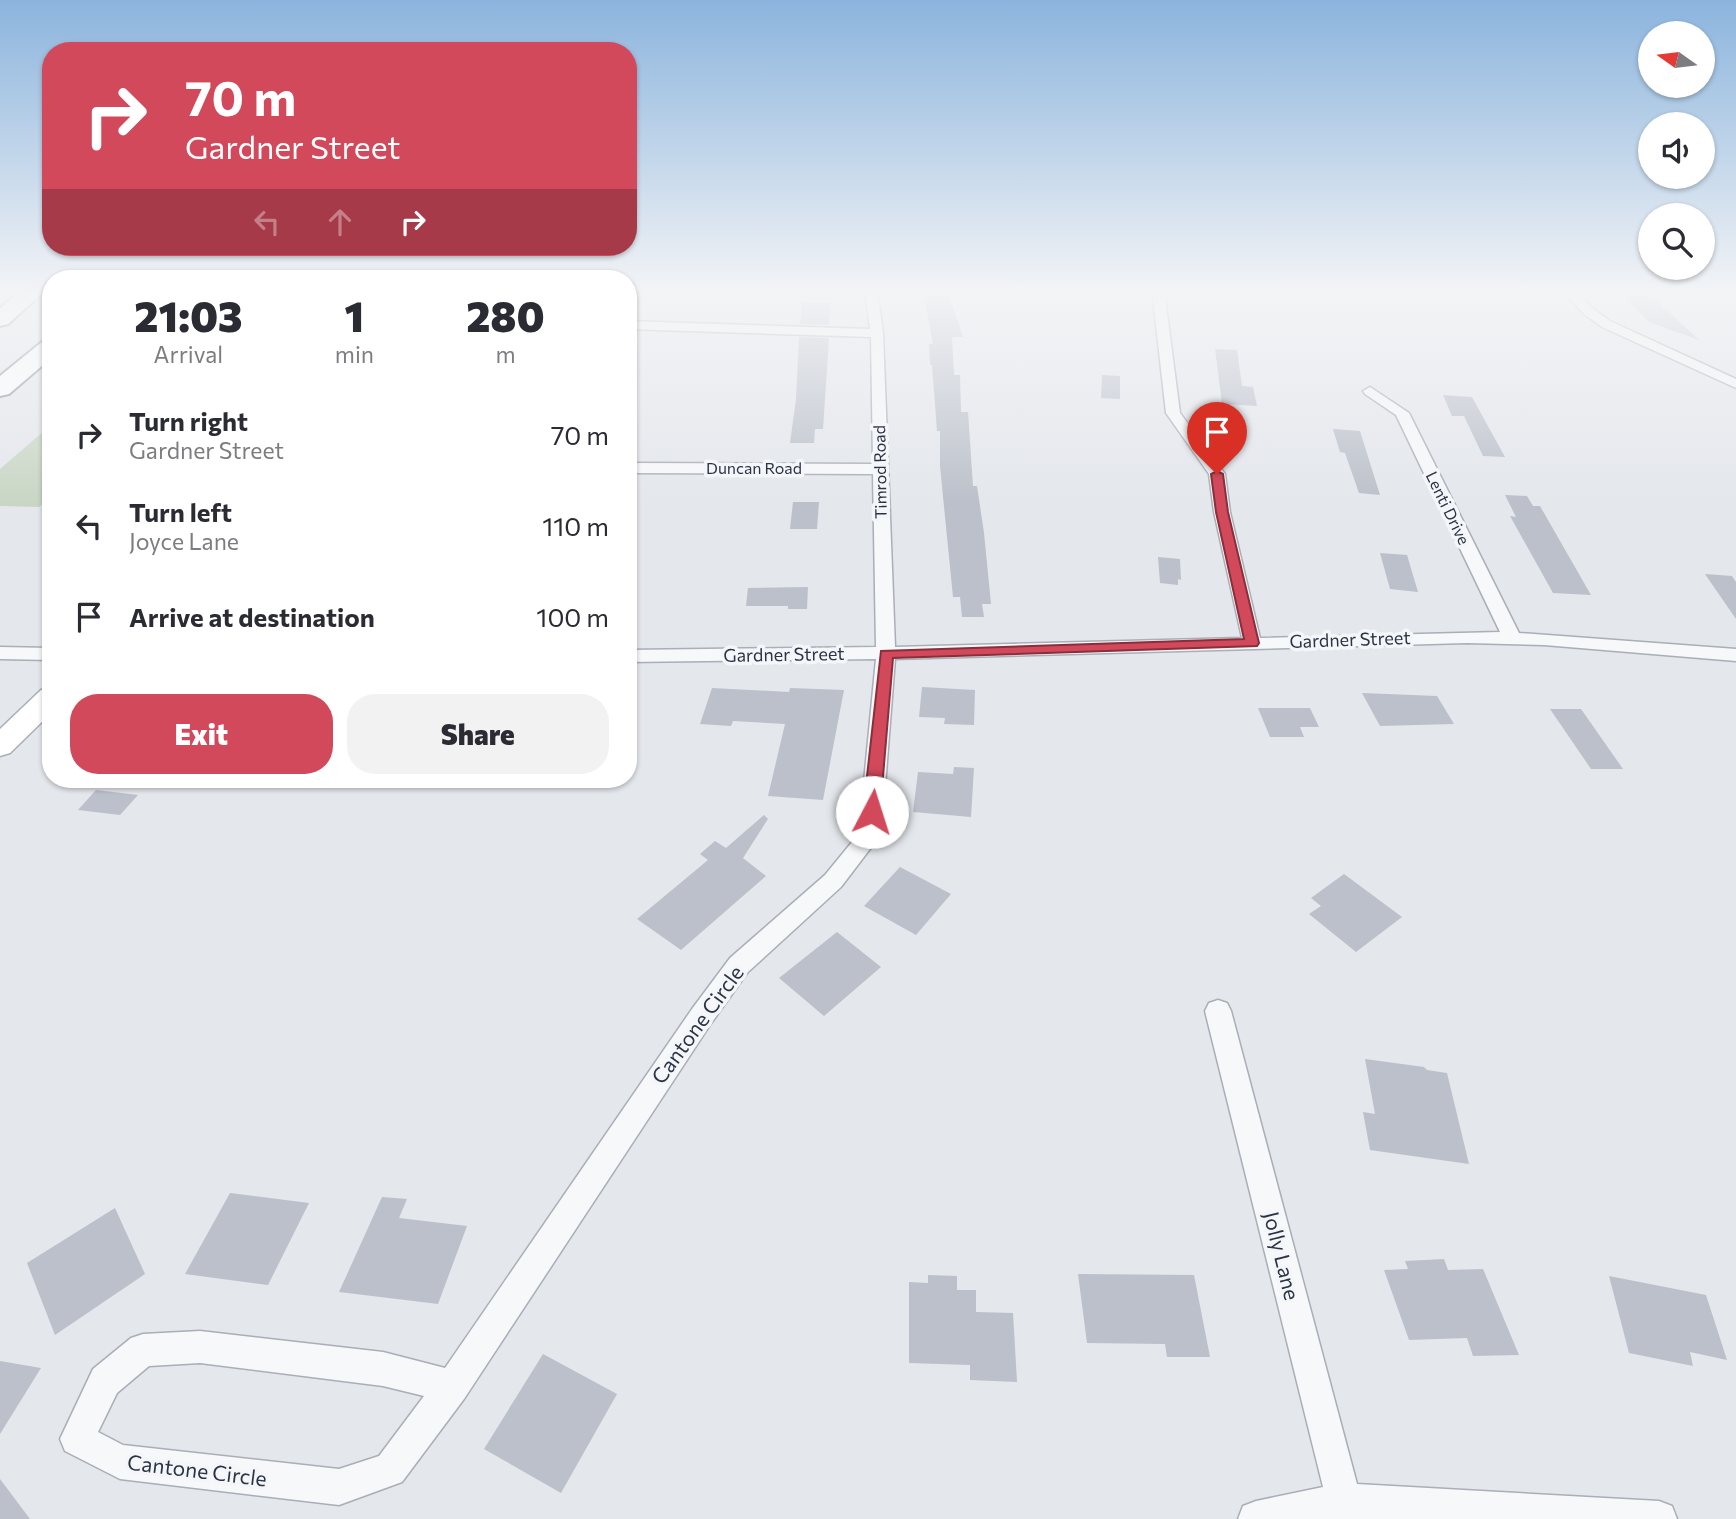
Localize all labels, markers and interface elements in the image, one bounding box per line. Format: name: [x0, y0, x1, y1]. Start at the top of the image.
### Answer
north arrow: [1638, 21, 1715, 98]
map controls: [1638, 21, 1715, 280]
text: 70 m: [185, 66, 296, 126]
icon: right: [70, 70, 161, 161]
button: sound: [1638, 112, 1715, 189]
text: Gardner Street: [185, 126, 400, 166]
icon: left: [248, 203, 286, 241]
icon: ahead: [321, 203, 359, 241]
icon: right: [394, 203, 432, 241]
button: search: [1638, 203, 1715, 280]
text: 21:03: [134, 289, 243, 341]
text: 1: [345, 289, 364, 341]
text: 280: [466, 289, 545, 341]
text: Arrival: [154, 340, 223, 368]
text: min: [335, 340, 374, 368]
text: m: [495, 340, 516, 368]
pin: [1187, 402, 1247, 474]
text: Turn right: [129, 405, 248, 436]
icon: arrive: [1198, 413, 1236, 451]
icon: right: [70, 416, 108, 454]
text: 70 m: [551, 419, 609, 450]
street label: Timrod Road: [869, 425, 890, 519]
text: Gardner Street: [129, 436, 284, 464]
street label: Duncan Road: [706, 458, 802, 477]
street label: Lenti Drive: [1423, 468, 1474, 548]
text: Turn left: [129, 496, 232, 527]
icon: left: [70, 507, 108, 545]
text: 110 m: [542, 510, 609, 541]
text: Joyce Lane: [129, 527, 239, 555]
icon: arrive: [70, 598, 108, 636]
text: Arrive at destination: [129, 601, 375, 632]
text: 100 m: [536, 601, 609, 632]
street label: Gardner Street: [1289, 626, 1411, 652]
street label: Gardner Street: [723, 642, 845, 666]
button: Exit: [70, 694, 333, 774]
button: Share: [347, 694, 609, 774]
position arrow: [835, 775, 909, 849]
street label: Cantone Circle: [645, 960, 748, 1088]
street label: Jolly Lane: [1259, 1209, 1306, 1302]
street label: Cantone Circle: [126, 1449, 268, 1490]

